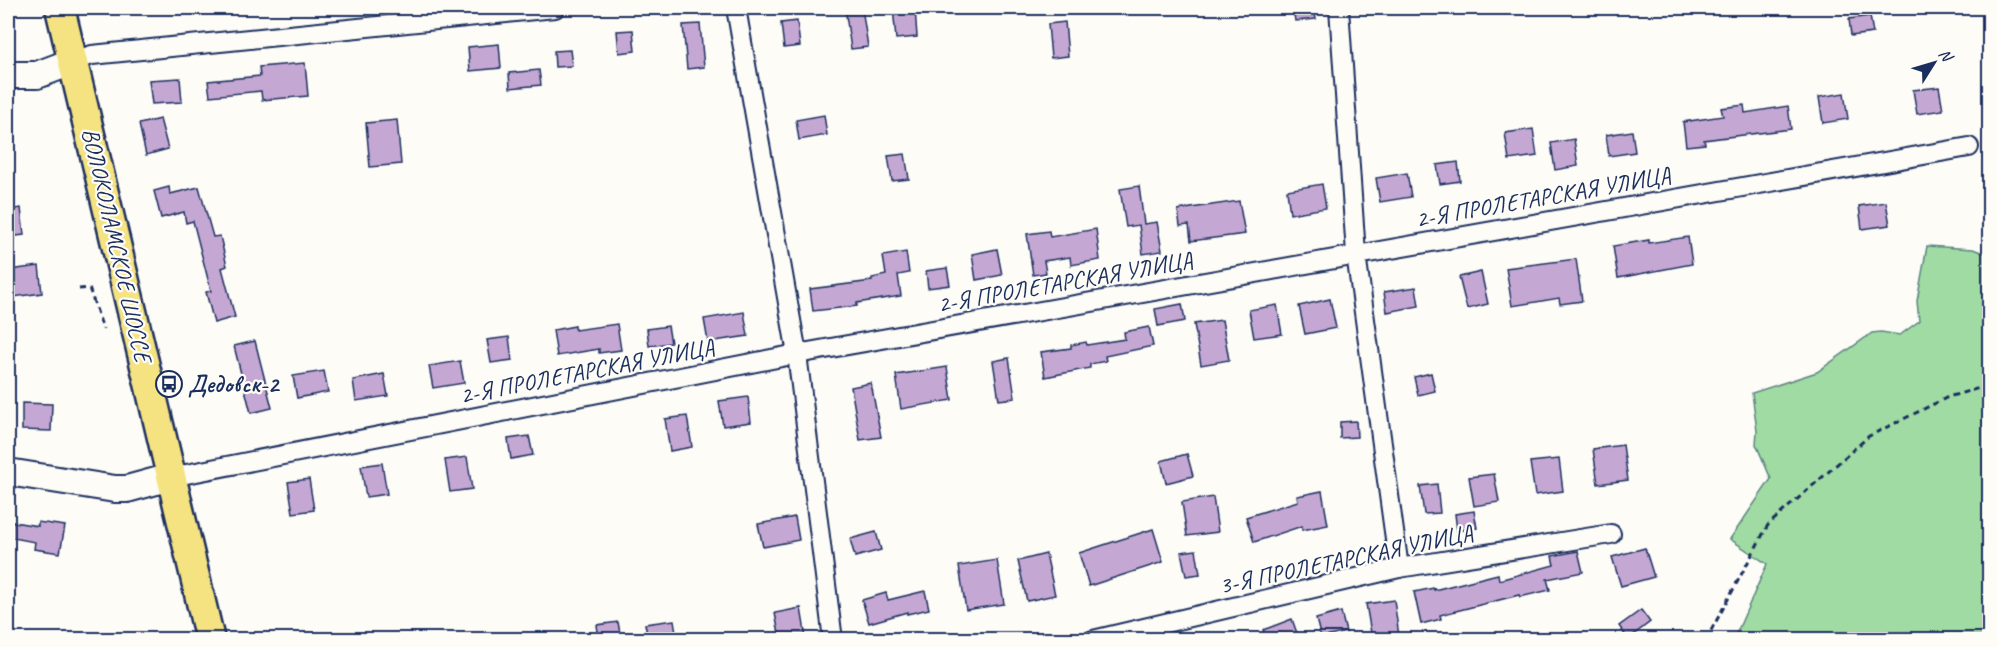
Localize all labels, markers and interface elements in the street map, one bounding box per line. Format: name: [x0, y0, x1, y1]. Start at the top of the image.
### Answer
north arrow: [1904, 33, 1964, 93]
text: N: [1934, 45, 1958, 67]
street label: ВОЛОКОЛАМСКОЕ ШОССЕ: [75, 125, 159, 368]
street label: 2-Я ПРОЛЕТАРСКАЯ УЛИЦА: [1413, 160, 1674, 234]
street label: 2-Я ПРОЛЕТАРСКАЯ УЛИЦА: [935, 245, 1196, 319]
street label: 2-Я ПРОЛЕТАРСКАЯ УЛИЦА: [457, 331, 718, 410]
bus stop icon: Дедовск-2: [154, 369, 184, 399]
place label: Дедовск-2: [188, 369, 281, 399]
street label: 3-Я ПРОЛЕТАРСКАЯ УЛИЦА: [1216, 517, 1476, 601]

